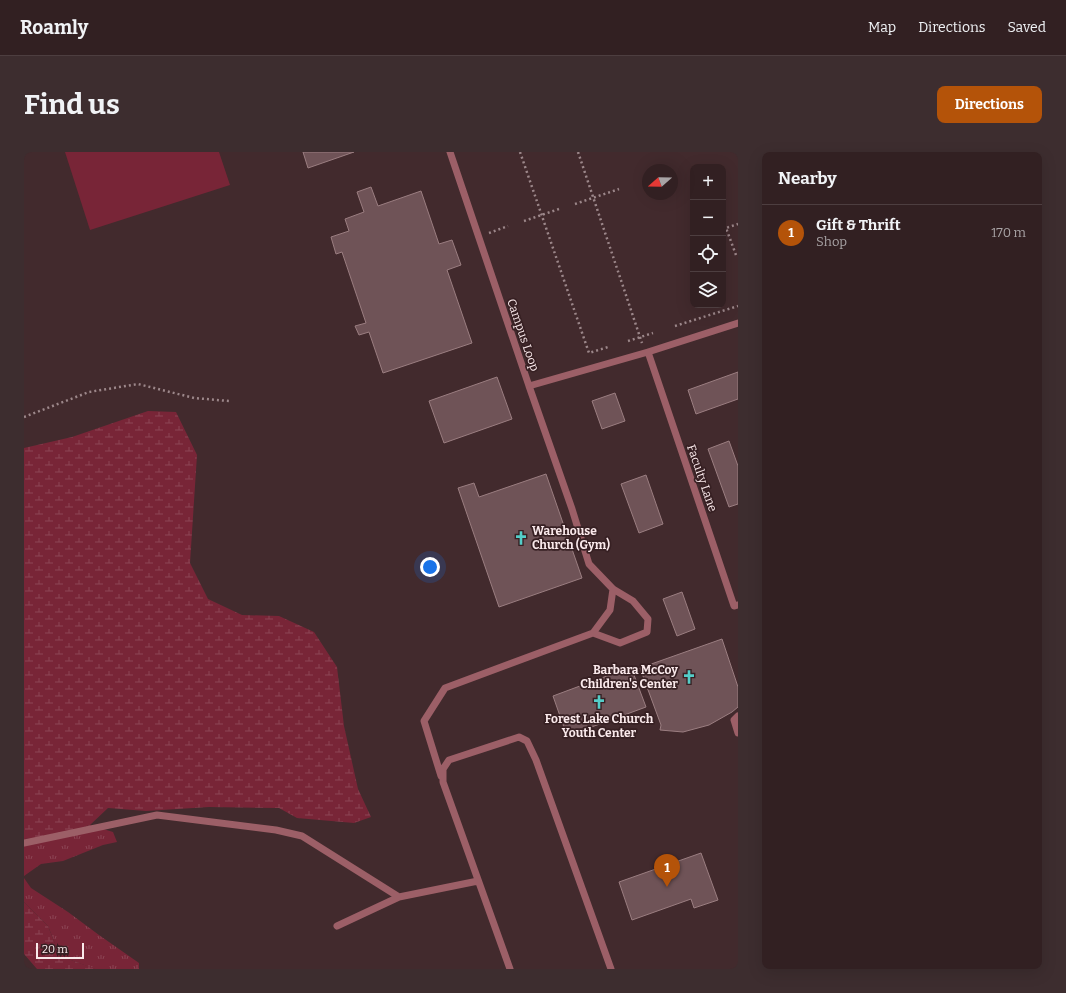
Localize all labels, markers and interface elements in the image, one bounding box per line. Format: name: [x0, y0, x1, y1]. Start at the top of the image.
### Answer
text: Roamly: [20, 16, 88, 39]
text: Map: [868, 19, 896, 36]
text: Directions: [918, 19, 986, 36]
text: Saved: [1008, 19, 1046, 36]
button: Directions: [937, 86, 1042, 123]
text: Find us: [24, 88, 120, 121]
north arrow: [642, 164, 678, 200]
map controls: [690, 164, 726, 308]
button: +: [690, 164, 726, 200]
text: Nearby: [778, 168, 837, 189]
button: −: [690, 200, 726, 236]
text: Gift & Thrift: [816, 216, 901, 234]
text: 1: [788, 225, 794, 240]
text: 170 m: [991, 225, 1026, 240]
text: Shop: [816, 234, 847, 249]
button: locate: [690, 236, 726, 272]
button: layers: [690, 272, 726, 308]
street label: Campus Loop: [504, 297, 542, 373]
street label: Faculty Lane: [684, 443, 720, 513]
place label: Warehouse Church (Gym): [532, 524, 610, 552]
church icon: Warehouse Church (Gym): [513, 530, 529, 546]
your location: [420, 557, 440, 577]
place label: Barbara McCoy Children's Center: [580, 663, 678, 691]
church icon: Barbara McCoy Children's Center: [681, 669, 697, 685]
church icon: Forest Lake Church Youth Center: [591, 694, 607, 710]
place label: Forest Lake Church Youth Center: [545, 712, 654, 740]
pin: 1: [654, 854, 680, 887]
scale bar: [36, 941, 84, 960]
text: 20 m: [42, 943, 68, 956]

